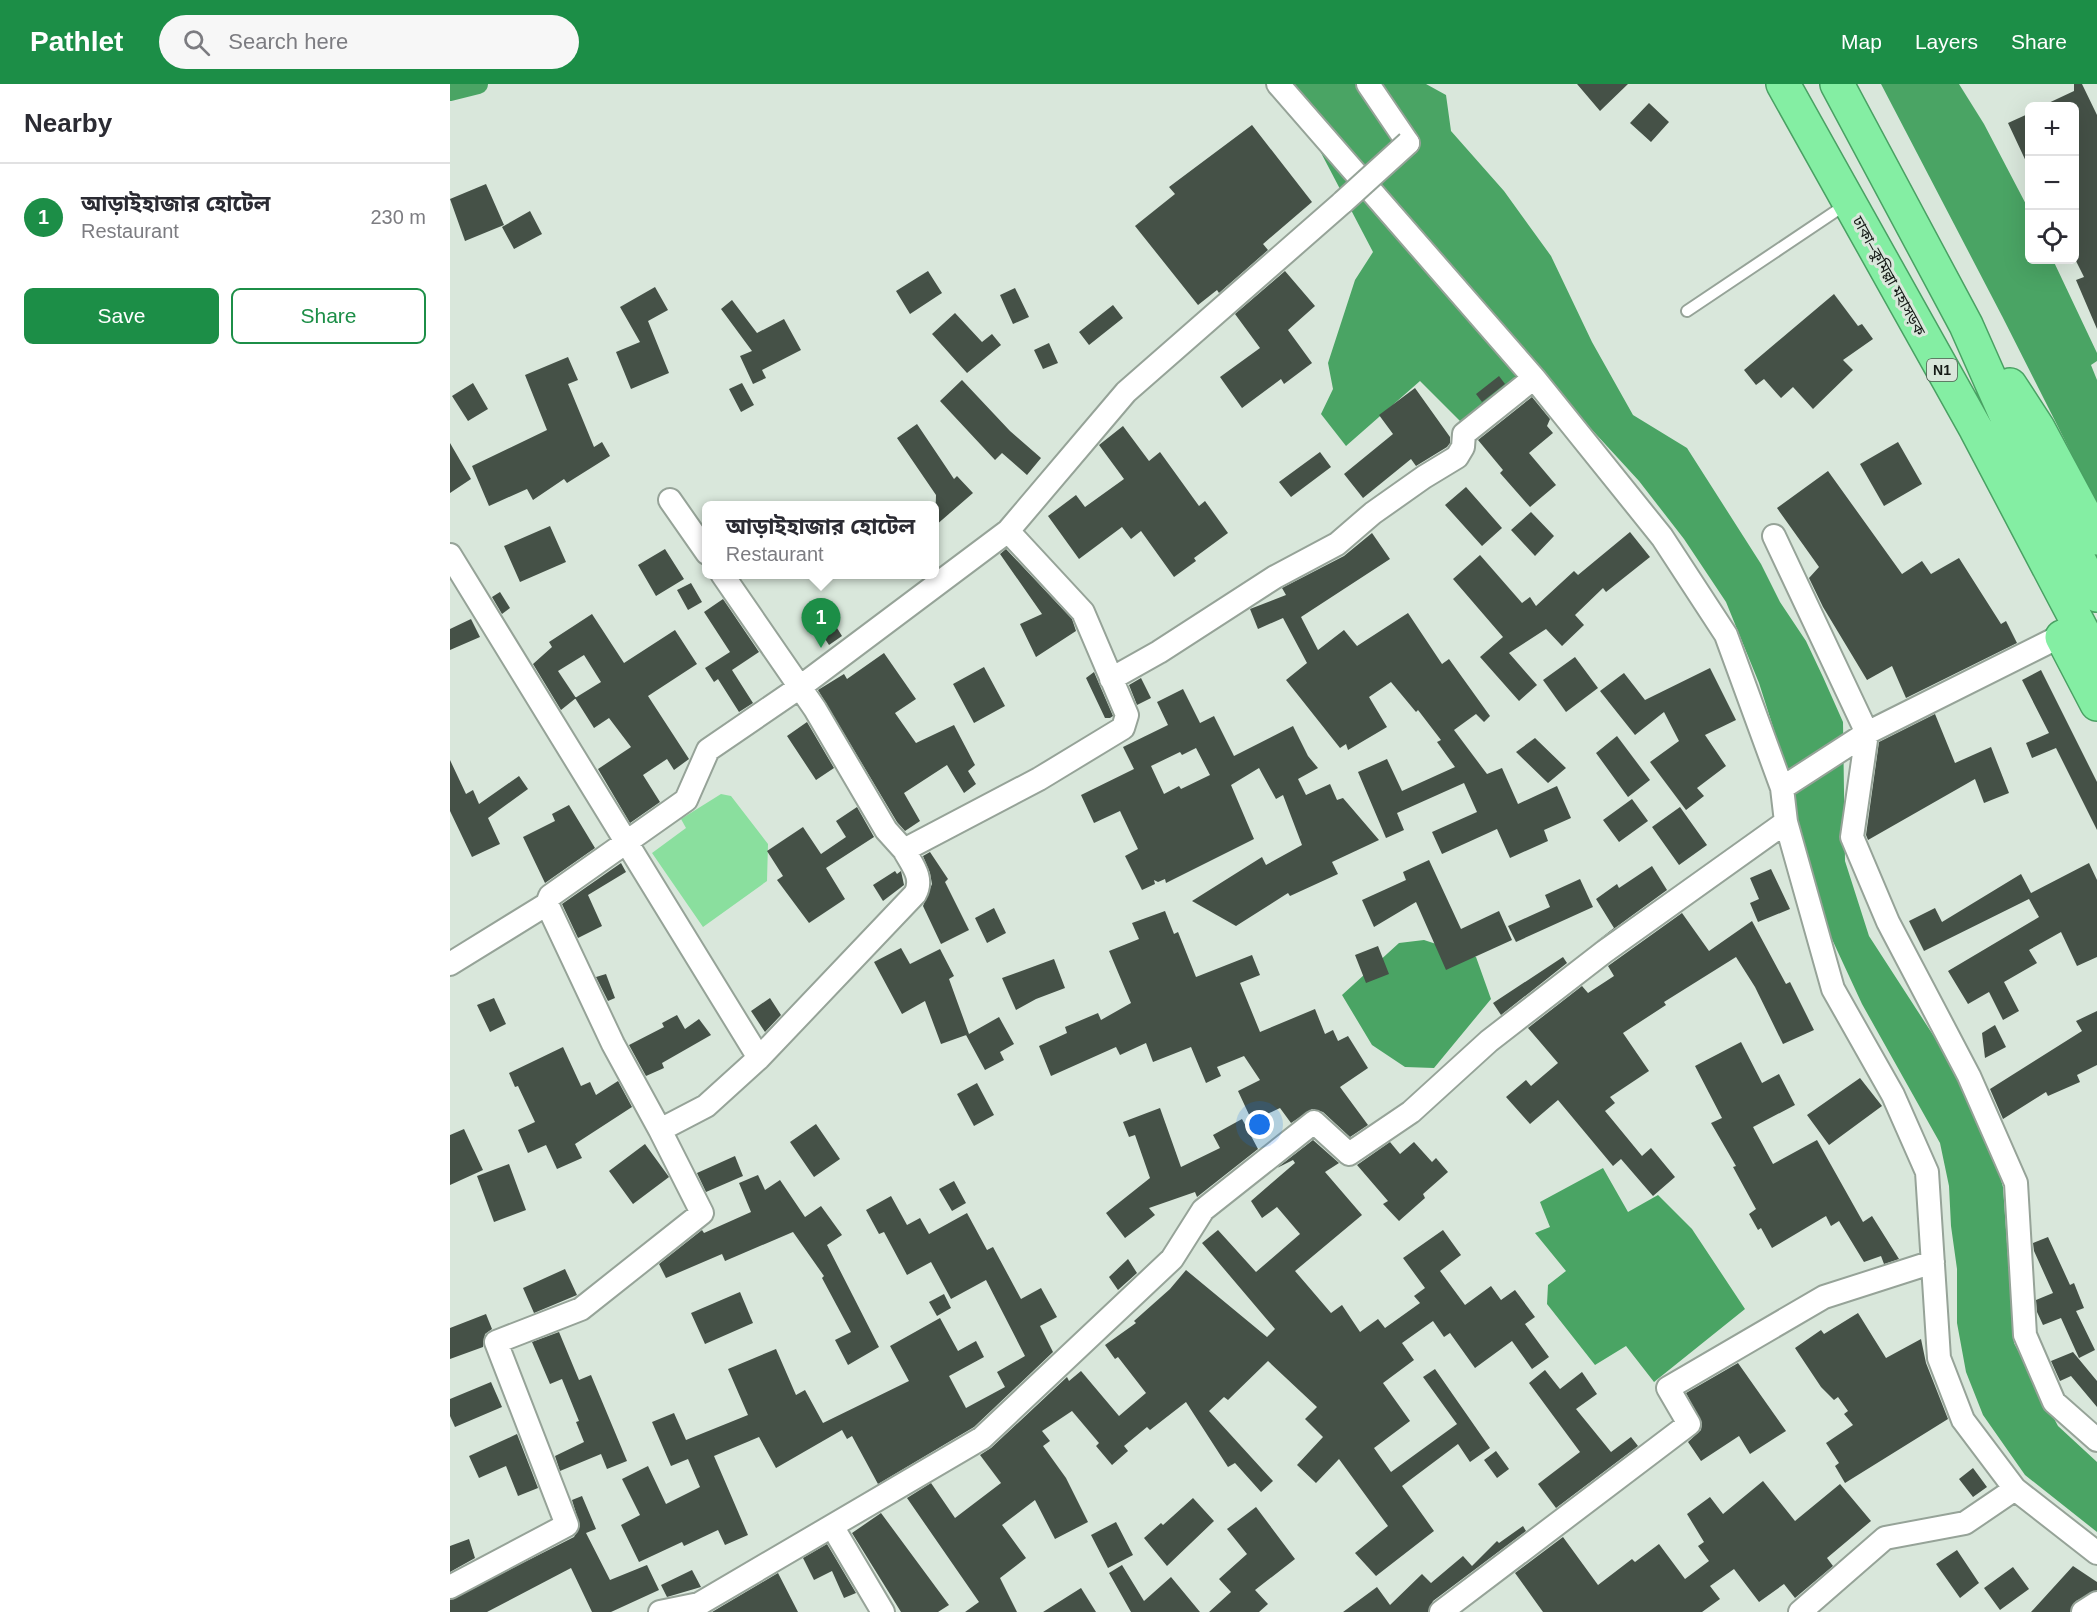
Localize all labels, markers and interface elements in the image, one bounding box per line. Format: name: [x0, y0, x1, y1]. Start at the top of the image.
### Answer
search box: [159, 15, 579, 69]
text: Pathlet: [30, 26, 123, 57]
icon: search: [180, 26, 213, 59]
text: Search here: [228, 29, 348, 54]
text: Map: [1841, 30, 1882, 53]
text: Layers: [1915, 30, 1978, 53]
text: Share: [2011, 30, 2067, 53]
map controls: [2025, 102, 2079, 264]
button: +: [2025, 102, 2079, 156]
text: Nearby: [24, 108, 112, 138]
button: −: [2025, 156, 2079, 210]
text: আড়াইহাজার হোটেল: [81, 191, 270, 216]
text: 1: [38, 206, 49, 228]
text: 230 m: [370, 206, 426, 228]
button: locate: [2025, 210, 2079, 264]
street label: ঢাকা–কুমিল্লা মহাসড়ক: [1848, 212, 1930, 339]
text: Restaurant: [81, 220, 179, 242]
button: Save: [24, 288, 219, 344]
button: Share: [231, 288, 426, 344]
road number: N1: [1927, 359, 1957, 381]
popup: [702, 501, 939, 579]
text: আড়াইহাজার হোটেল: [726, 514, 915, 539]
text: Restaurant: [726, 543, 824, 565]
pin: 1: [802, 598, 841, 648]
your location: [1245, 1110, 1274, 1139]

